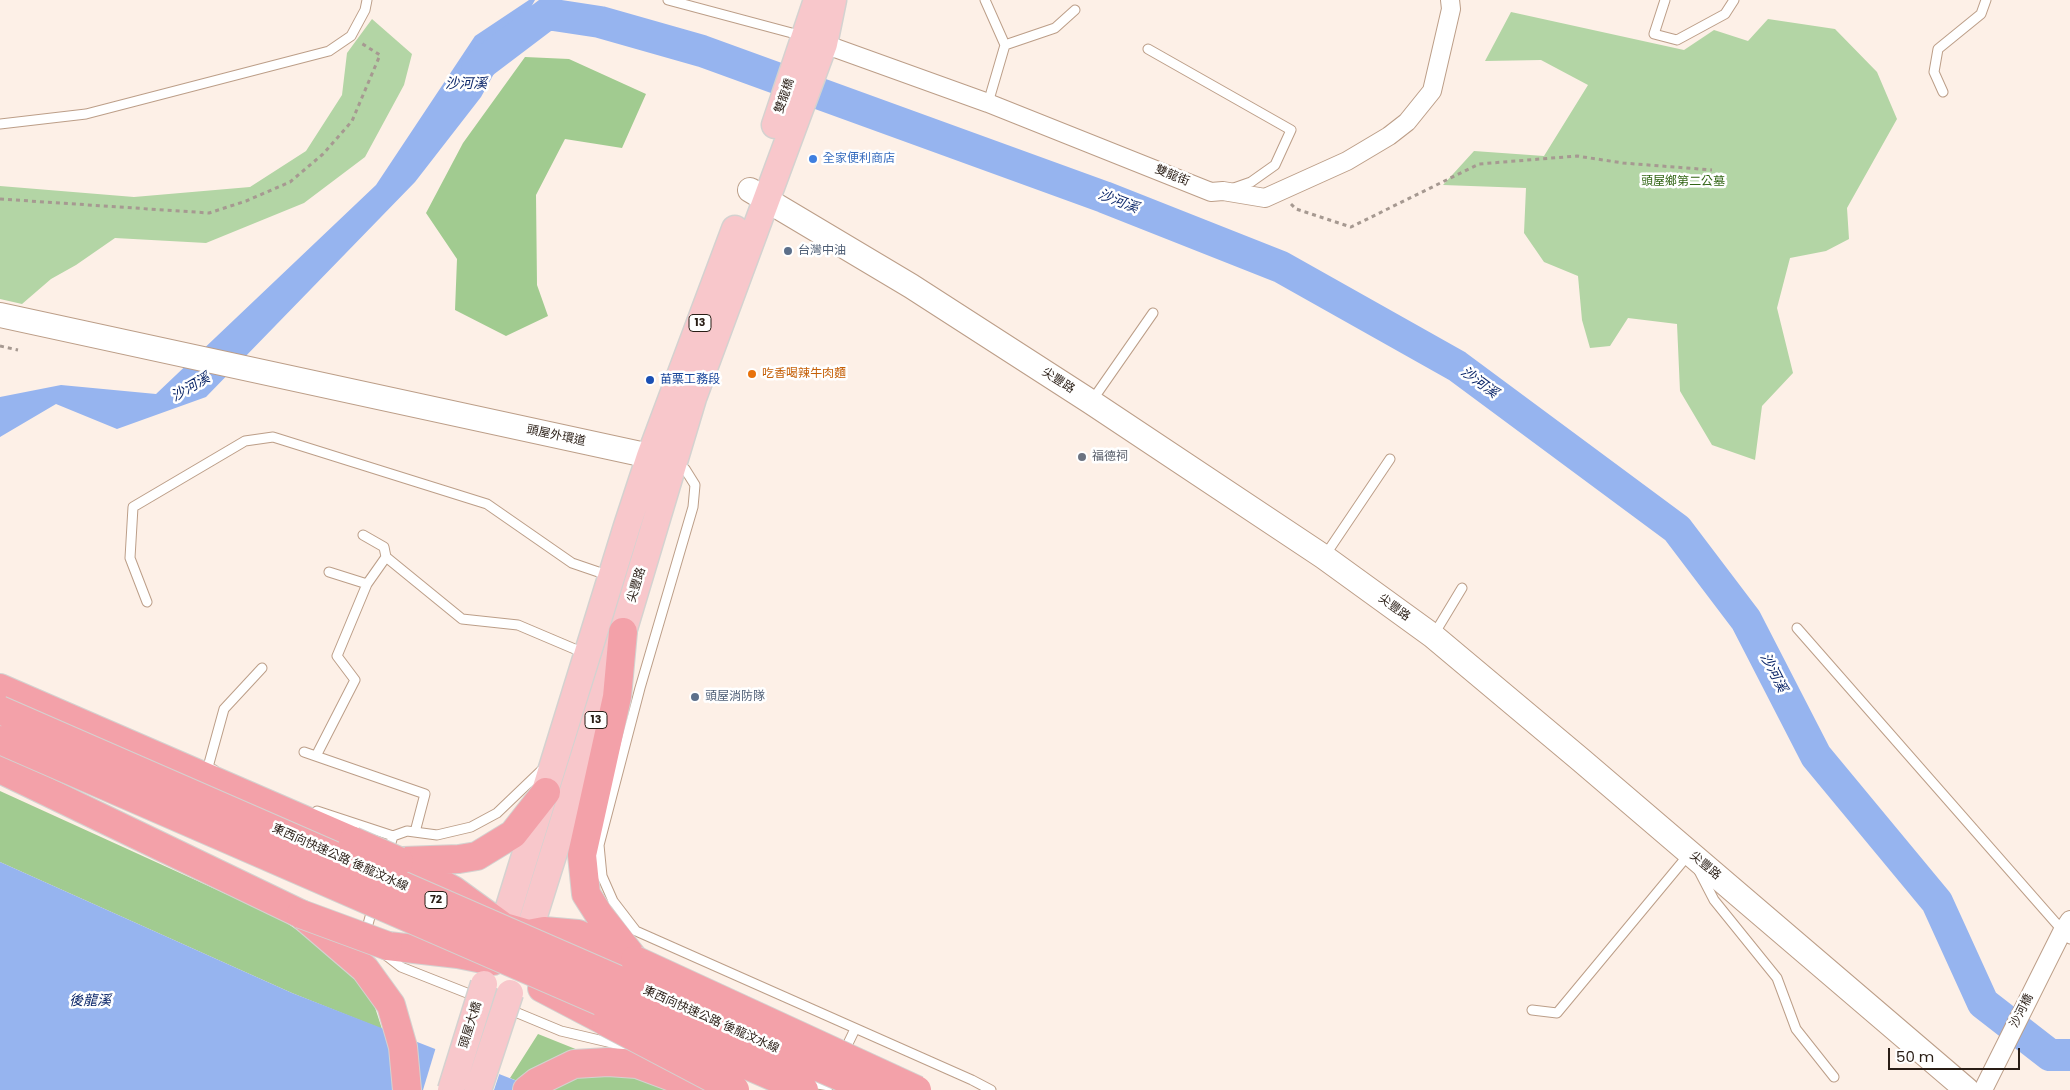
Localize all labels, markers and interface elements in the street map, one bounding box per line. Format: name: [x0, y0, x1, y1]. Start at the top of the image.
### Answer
water label: 沙河溪: [445, 76, 487, 92]
street label: 雙龍橋: [772, 77, 798, 115]
place label: 全家便利商店: [823, 152, 895, 166]
marker: 全家便利商店: [807, 153, 819, 165]
street label: 雙龍街: [1153, 163, 1191, 189]
park label: 頭屋鄉第二公墓: [1641, 175, 1725, 189]
water label: 沙河溪: [1095, 187, 1141, 217]
place label: 台灣中油: [798, 244, 846, 258]
marker: 台灣中油: [782, 245, 794, 257]
road number: 13: [689, 314, 711, 332]
water label: 沙河溪: [1457, 364, 1501, 402]
street label: 尖豐路: [1039, 365, 1077, 397]
place label: 吃香喝辣牛肉麵: [762, 367, 846, 381]
marker: 吃香喝辣牛肉麵: [746, 368, 758, 380]
water label: 沙河溪: [169, 370, 213, 406]
place label: 苗栗工務段: [660, 373, 720, 387]
marker: 苗栗工務段: [644, 374, 656, 386]
street label: 頭屋外環道: [525, 423, 587, 449]
place label: 福德祠: [1092, 450, 1128, 464]
marker: 福德祠: [1076, 451, 1088, 463]
street label: 尖豐路: [625, 566, 649, 604]
street label: 尖豐路: [1375, 592, 1413, 624]
water label: 沙河溪: [1756, 650, 1790, 696]
place label: 頭屋消防隊: [705, 690, 765, 704]
marker: 頭屋消防隊: [689, 691, 701, 703]
road number: 13: [585, 712, 607, 728]
street label: 東西向快速公路 後龍汶水線: [270, 821, 410, 895]
street label: 尖豐路: [1687, 849, 1723, 883]
road number: 72: [425, 892, 447, 908]
street label: 東西向快速公路 後龍汶水線: [641, 983, 781, 1057]
street label: 沙河橋: [2007, 992, 2037, 1030]
water label: 後龍溪: [69, 993, 111, 1009]
street label: 頭屋大橋: [457, 1000, 485, 1050]
scale bar: [1890, 1038, 2022, 1070]
text: 50 m: [1896, 1046, 1934, 1067]

